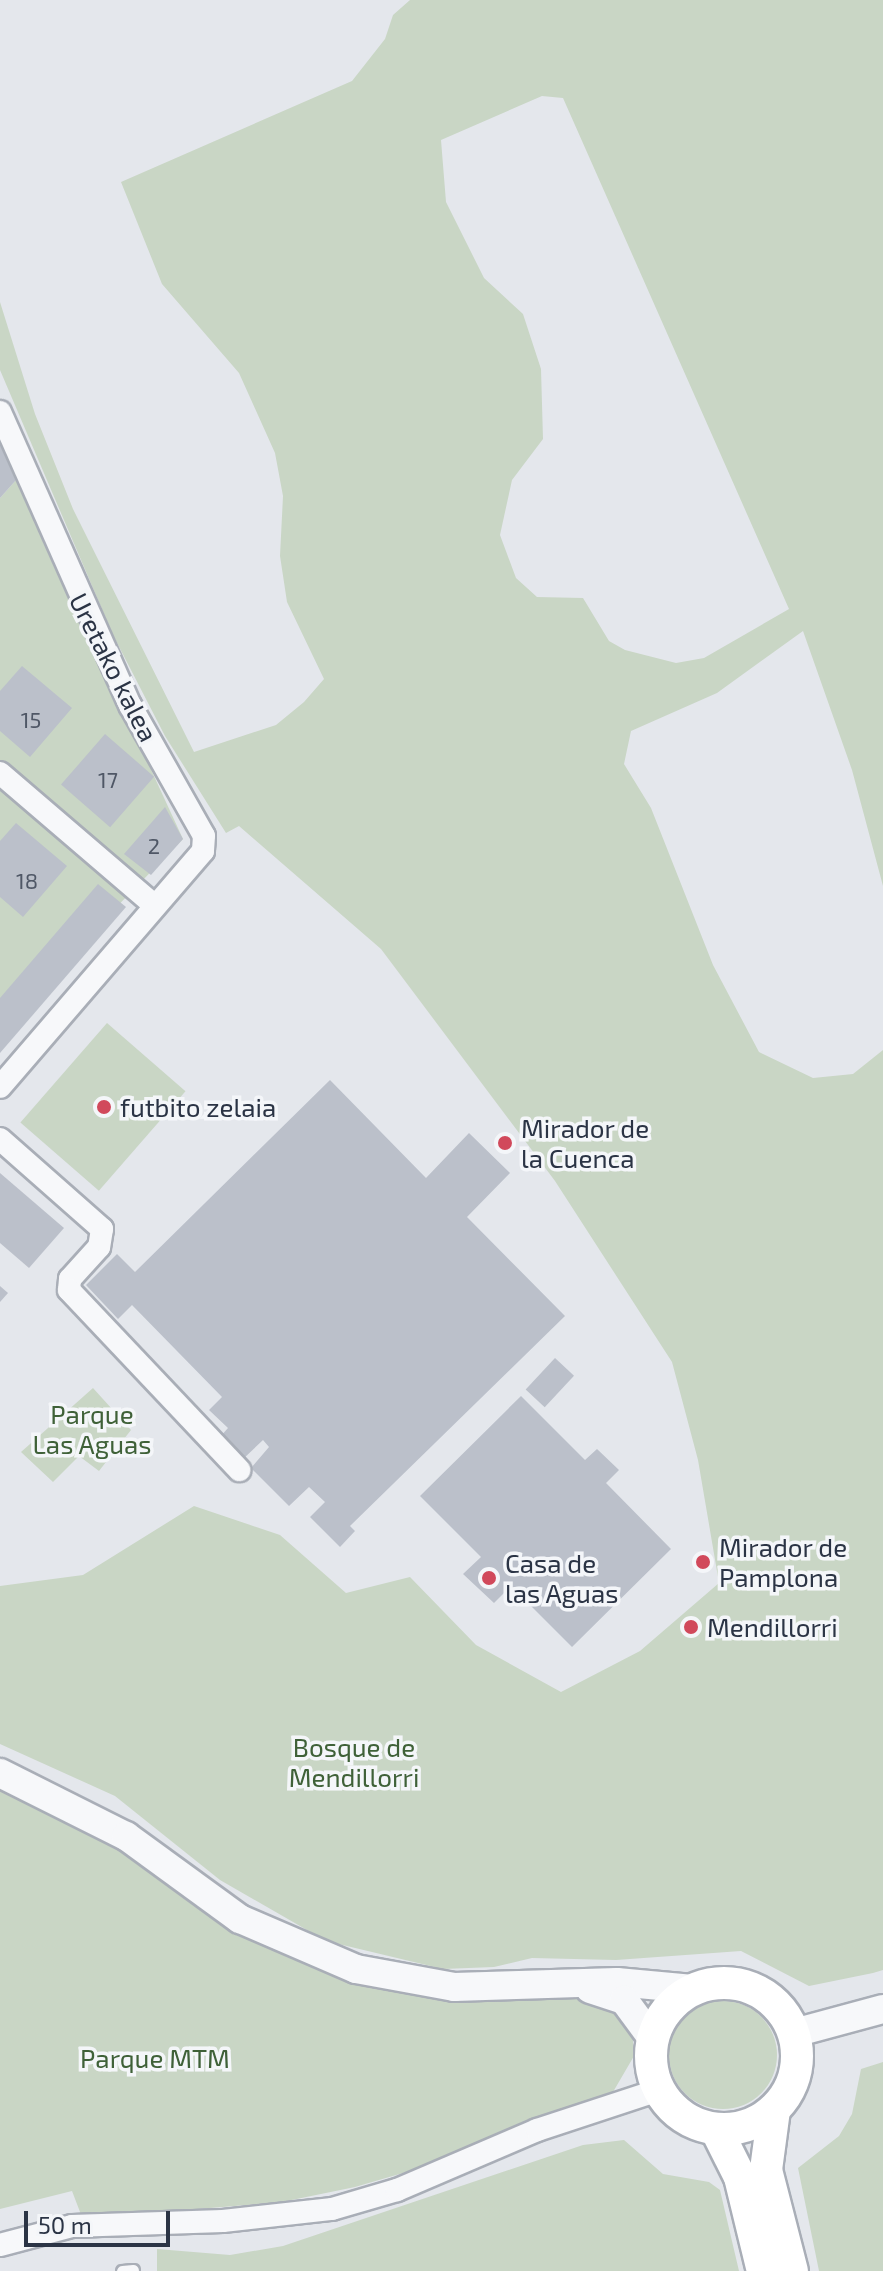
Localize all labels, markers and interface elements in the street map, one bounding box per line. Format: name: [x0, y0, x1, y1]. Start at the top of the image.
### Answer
street label: Uretako kalea: [63, 588, 165, 746]
house number: 15: [21, 707, 41, 733]
house number: 17: [98, 767, 118, 793]
house number: 2: [148, 833, 160, 859]
house number: 18: [16, 868, 38, 894]
place label: futbito zelaia: [120, 1091, 276, 1123]
marker: futbito zelaia: [95, 1098, 113, 1116]
place label: Mirador de la Cuenca: [521, 1112, 650, 1174]
marker: Mirador de la Cuenca: [496, 1134, 514, 1152]
park label: Parque Las Aguas: [32, 1398, 152, 1460]
place label: Mirador de Pamplona: [719, 1531, 848, 1592]
place label: Casa de las Aguas: [505, 1547, 619, 1608]
marker: Mirador de Pamplona: [694, 1553, 712, 1571]
marker: Casa de las Aguas: [480, 1569, 498, 1587]
place label: Mendillorri: [707, 1611, 838, 1643]
marker: Mendillorri: [682, 1618, 700, 1636]
park label: Bosque de Mendillorri: [289, 1731, 419, 1792]
park label: Parque MTM: [80, 2042, 230, 2074]
scale bar: [28, 2195, 174, 2245]
text: 50 m: [38, 2210, 92, 2239]

